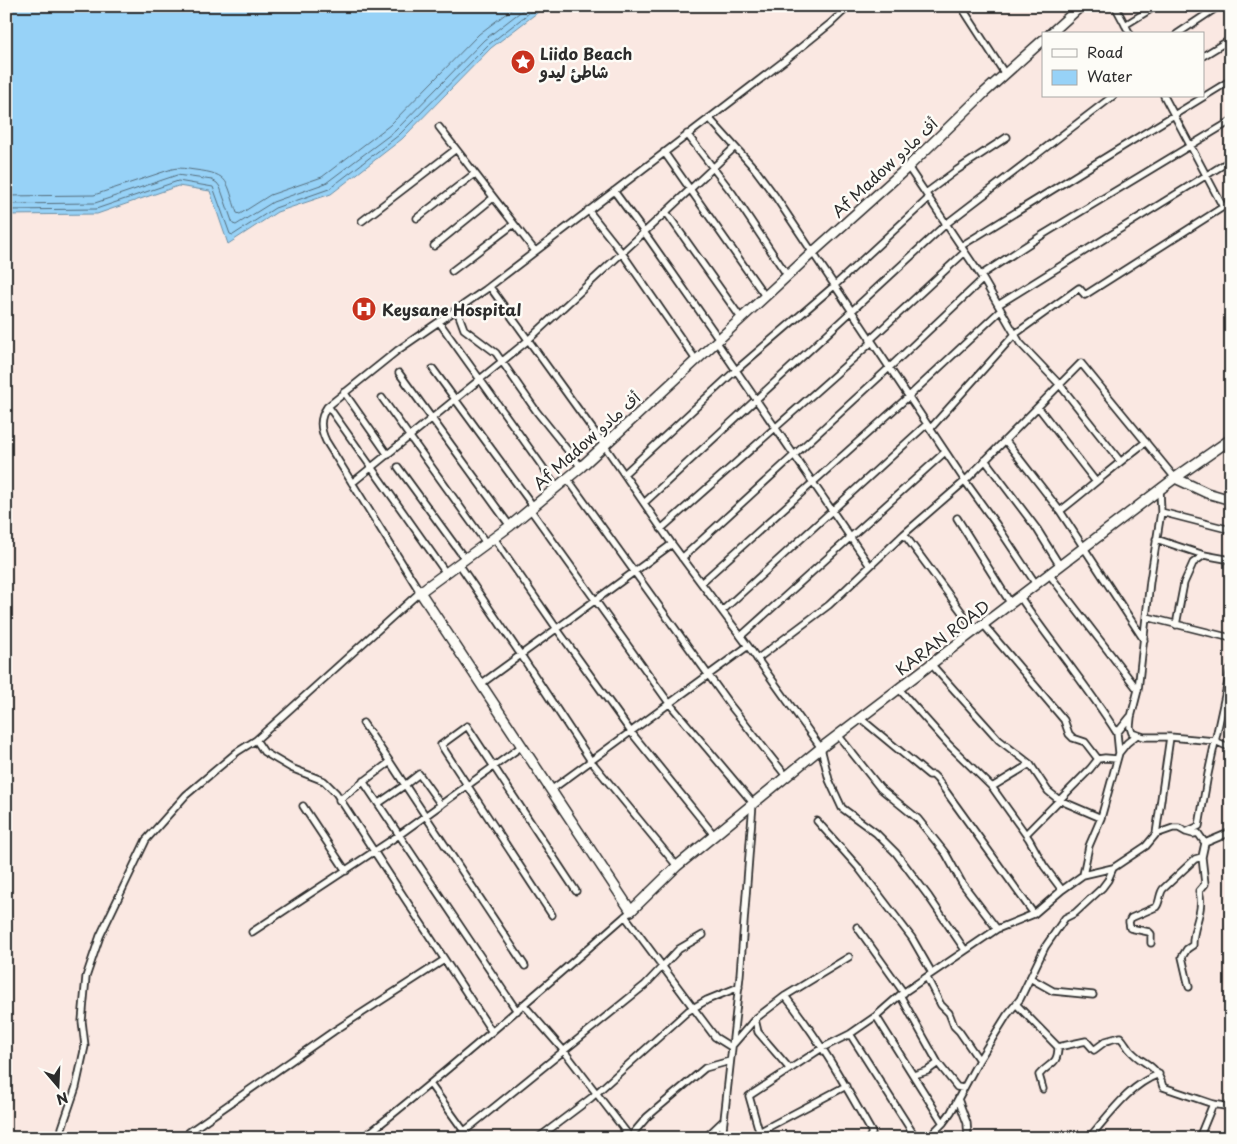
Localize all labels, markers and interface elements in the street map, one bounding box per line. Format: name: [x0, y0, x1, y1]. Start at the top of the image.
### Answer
legend: [1042, 32, 1204, 98]
text: Road: [1087, 40, 1123, 63]
place label: Liido Beach شاطئ ليدو: [538, 41, 632, 83]
place icon: Liido Beach شاطئ ليدو: [510, 49, 536, 75]
text: Water: [1087, 64, 1132, 87]
street label: Af Madow أف مادو: [826, 111, 942, 223]
hospital icon: Keysane Hospital: [351, 296, 377, 322]
place label: Keysane Hospital: [382, 297, 521, 321]
street label: Af Madow أف مادو: [527, 385, 645, 495]
street label: KARAN ROAD: [890, 594, 994, 680]
north arrow: [32, 1062, 82, 1112]
text: N: [54, 1087, 71, 1110]

